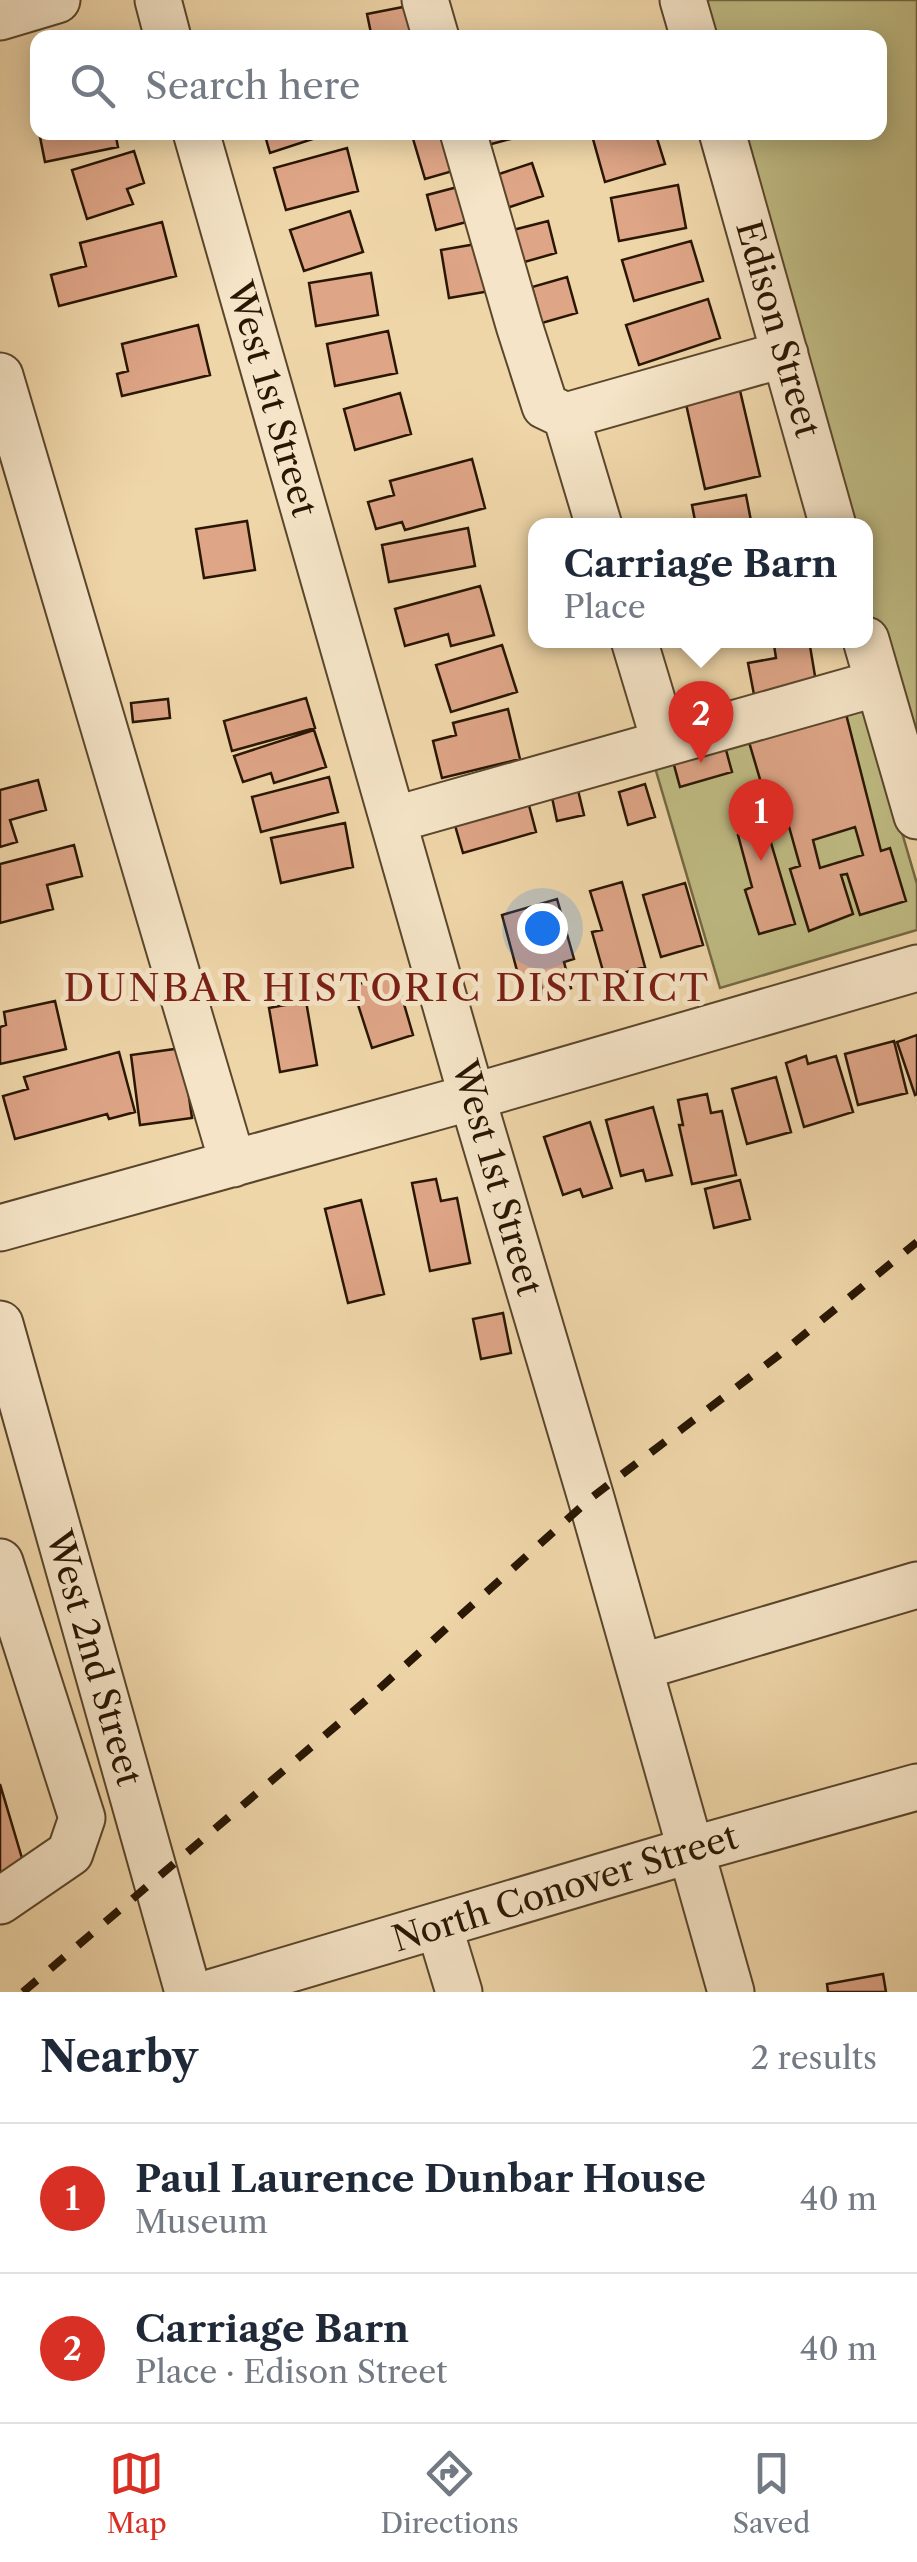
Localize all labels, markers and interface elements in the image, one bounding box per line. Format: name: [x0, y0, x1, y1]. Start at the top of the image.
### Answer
search box: [30, 30, 887, 140]
icon: search: [65, 58, 120, 113]
text: Search here: [145, 62, 360, 109]
street label: Edison Street: [727, 216, 830, 443]
street label: West 1st Street: [218, 276, 327, 522]
popup: [528, 518, 873, 648]
text: Carriage Barn: [563, 540, 838, 587]
text: Place: [563, 587, 646, 626]
pin: 2: [668, 680, 734, 763]
pin: 1: [728, 778, 794, 861]
your location: [517, 903, 568, 954]
district label: DUNBAR HISTORIC DISTRICT: [63, 964, 711, 1011]
street label: West 1st Street: [443, 1055, 552, 1301]
street label: West 2nd Street: [37, 1524, 152, 1791]
street label: North Conover Street: [387, 1814, 743, 1961]
text: Nearby: [40, 2031, 198, 2083]
text: 2 results: [751, 2038, 877, 2077]
text: Paul Laurence Dunbar House: [135, 2155, 706, 2202]
text: 1: [65, 2179, 80, 2218]
text: 40 m: [800, 2179, 877, 2218]
text: Museum: [135, 2202, 268, 2241]
text: Carriage Barn: [135, 2305, 409, 2352]
text: 2: [63, 2329, 82, 2368]
text: 40 m: [800, 2329, 877, 2368]
text: Place · Edison Street: [135, 2352, 447, 2391]
tab: Map: [107, 2446, 167, 2540]
tab: Directions: [380, 2446, 519, 2540]
tab: Saved: [732, 2446, 810, 2540]

